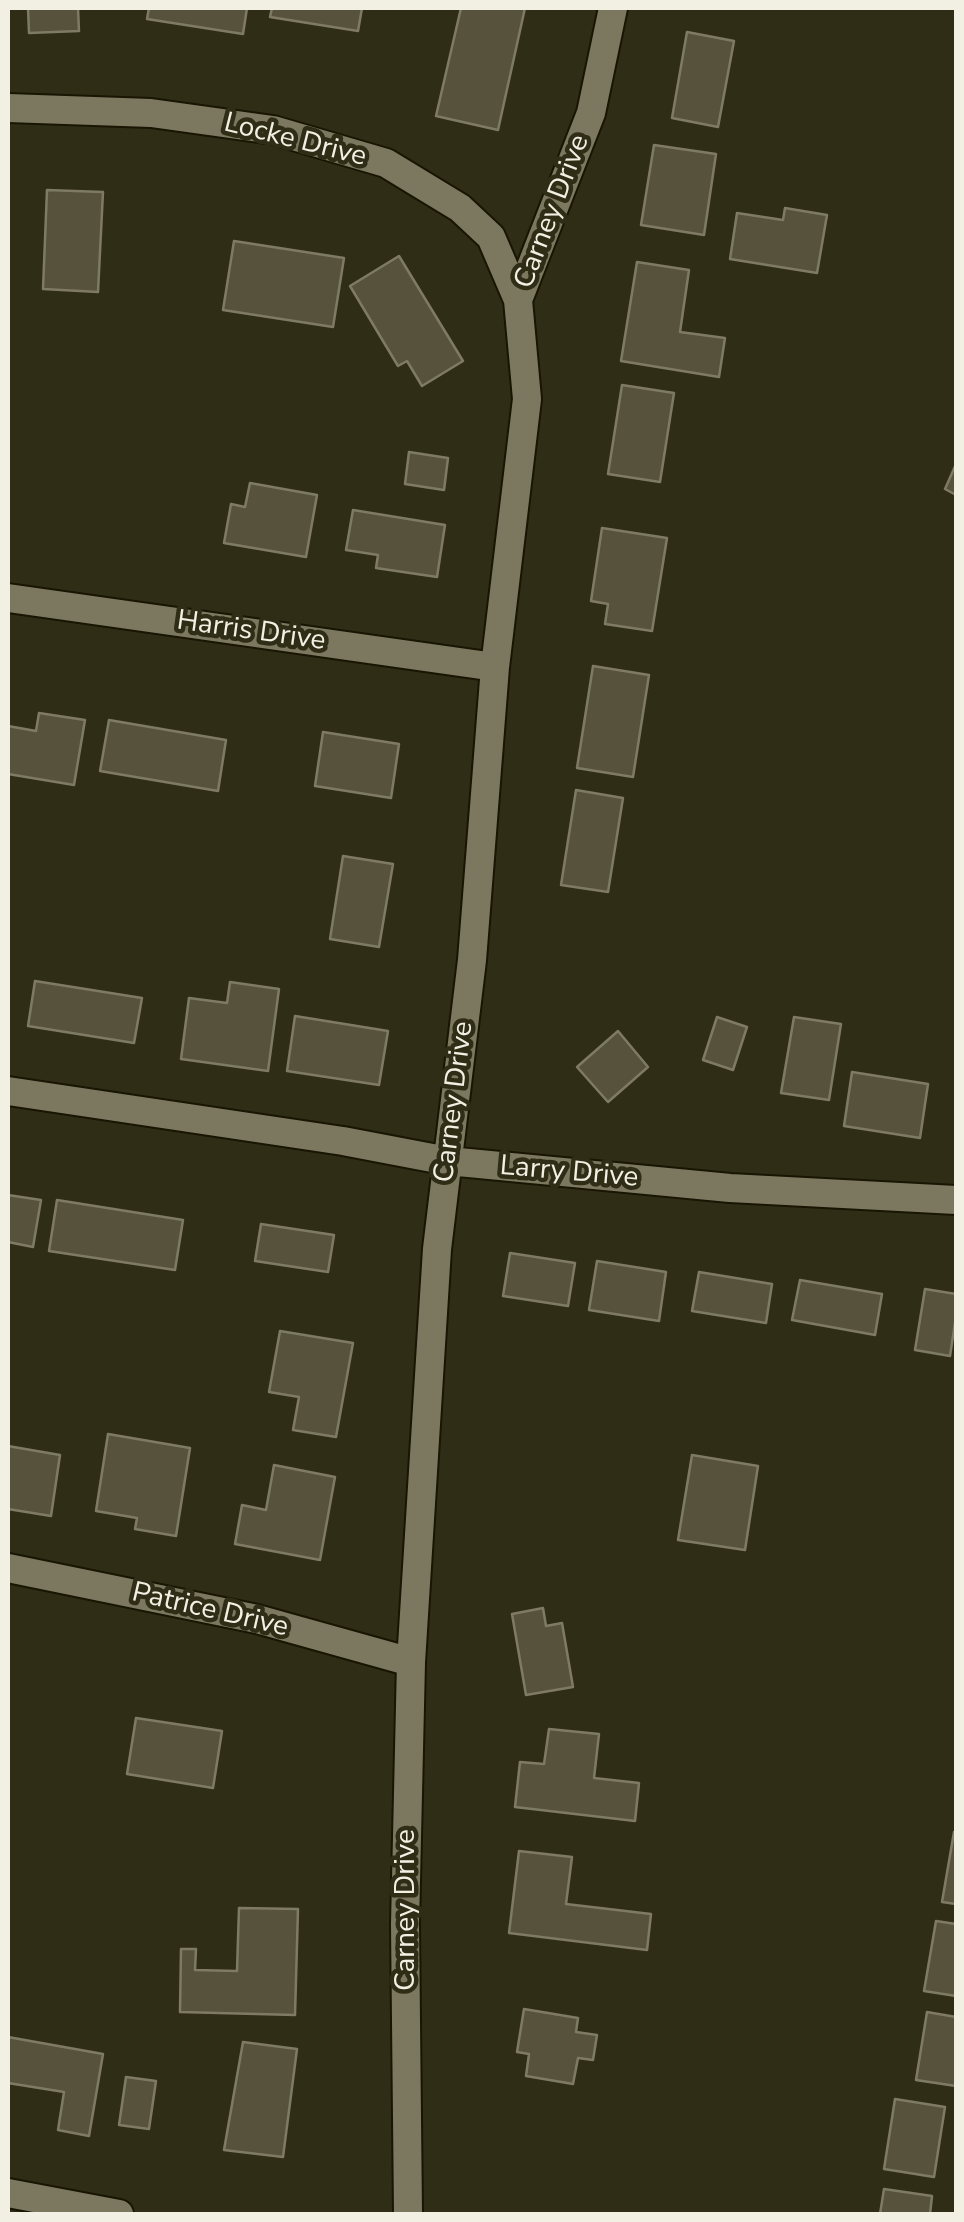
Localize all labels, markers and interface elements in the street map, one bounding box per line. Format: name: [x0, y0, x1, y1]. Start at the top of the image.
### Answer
street label: Locke Drive: [220, 107, 370, 175]
street label: Carney Drive: [508, 130, 598, 294]
street label: Harris Drive: [175, 605, 327, 659]
street label: Carney Drive: [428, 1020, 482, 1184]
street label: Larry Drive: [498, 1150, 640, 1196]
street label: Patrice Drive: [129, 1577, 291, 1645]
street label: Carney Drive: [390, 1829, 424, 1991]

